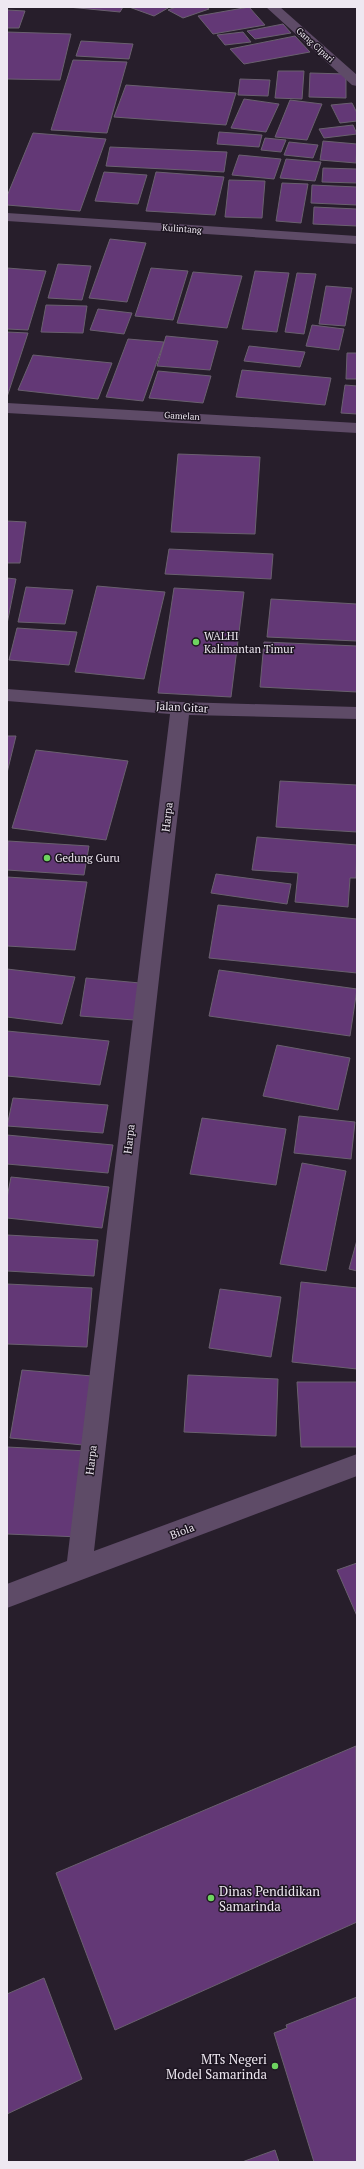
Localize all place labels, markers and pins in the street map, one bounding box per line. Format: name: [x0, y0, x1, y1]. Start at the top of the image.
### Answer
place label: WALHI Kalimantan Timur: [204, 629, 295, 656]
marker: WALHI Kalimantan Timur: [191, 637, 201, 647]
place label: Gedung Guru: [55, 851, 121, 865]
marker: Gedung Guru: [42, 853, 52, 863]
place label: Dinas Pendidikan Samarinda: [219, 1882, 320, 1915]
marker: Dinas Pendidikan Samarinda: [206, 1893, 216, 1903]
place label: MTs Negeri Model Samarinda: [166, 2050, 267, 2083]
marker: MTs Negeri Model Samarinda: [270, 2061, 280, 2071]

